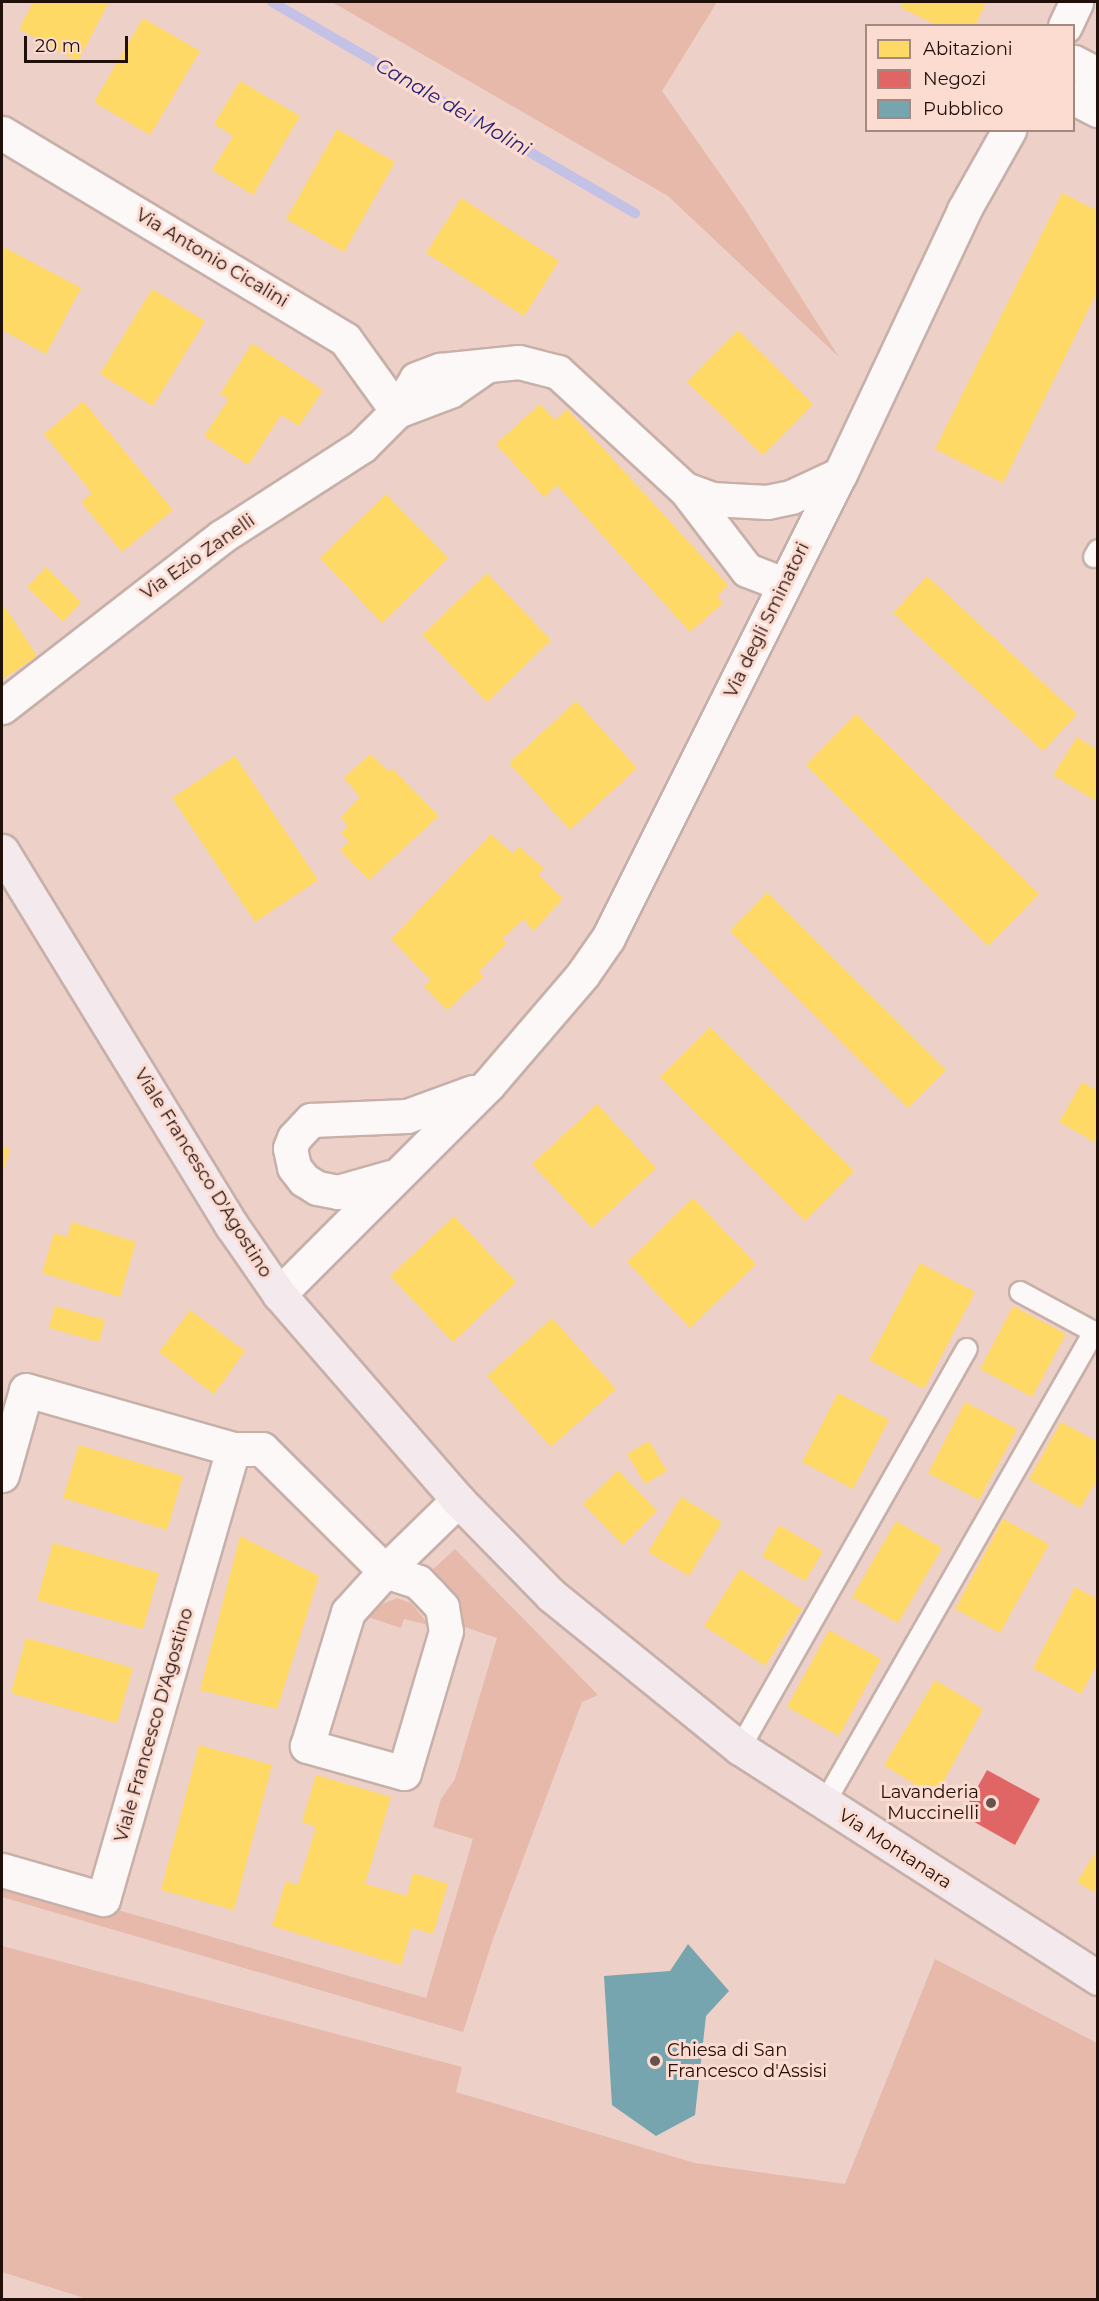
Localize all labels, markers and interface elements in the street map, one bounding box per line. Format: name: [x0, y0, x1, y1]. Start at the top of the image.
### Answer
scale bar: [27, 24, 130, 62]
legend: [865, 24, 1075, 132]
text: 20 m: [35, 35, 81, 57]
text: Abitazioni: [923, 38, 1013, 60]
water label: Canale dei Molini: [371, 53, 535, 161]
text: Negozi: [923, 68, 986, 90]
text: Pubblico: [923, 98, 1003, 120]
street label: Via Antonio Cicalini: [132, 204, 292, 312]
street label: Via Ezio Zanelli: [137, 510, 259, 604]
street label: Via degli Sminatori: [720, 539, 814, 701]
street label: Viale Francesco D'Agostino: [130, 1064, 276, 1282]
street label: Viale Francesco D'Agostino: [110, 1605, 198, 1845]
place label: Lavanderia Muccinelli: [880, 1782, 979, 1824]
marker: Lavanderia Muccinelli: [984, 1796, 998, 1810]
street label: Via Montanara: [834, 1804, 956, 1894]
place label: Chiesa di San Francesco d'Assisi: [667, 2040, 827, 2082]
marker: Chiesa di San Francesco d'Assisi: [648, 2054, 662, 2068]

